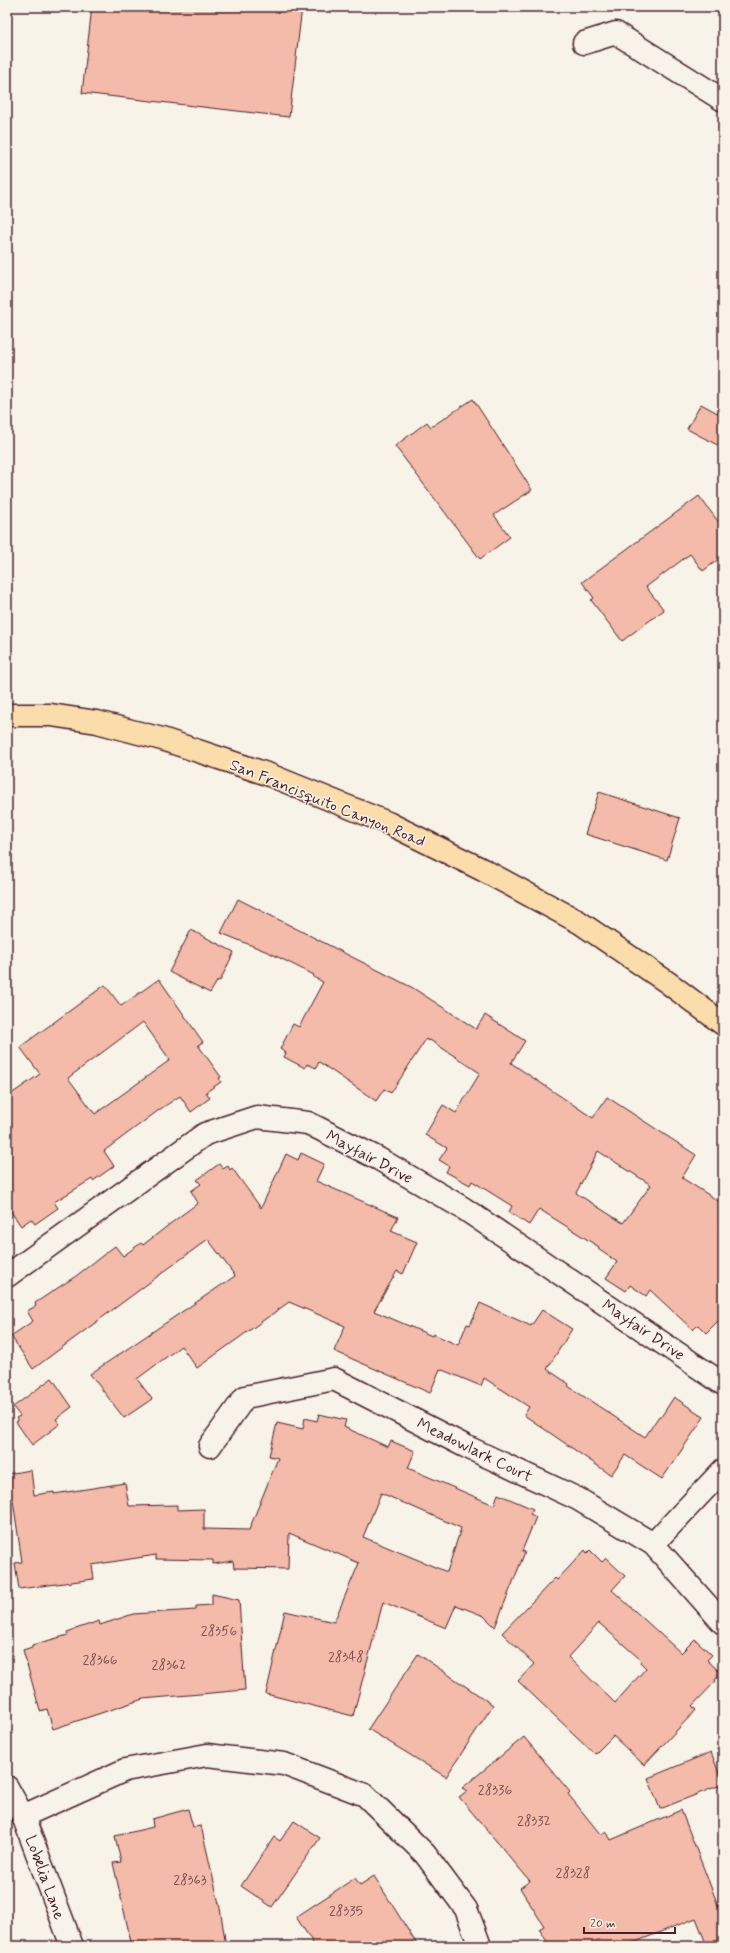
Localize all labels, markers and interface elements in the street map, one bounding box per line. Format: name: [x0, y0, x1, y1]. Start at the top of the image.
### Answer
street label: San Francisquito Canyon Road: [227, 754, 428, 852]
street label: Mayfair Drive: [322, 1126, 416, 1189]
street label: Mayfair Drive: [598, 1295, 689, 1366]
street label: Meadowlark Court: [413, 1413, 536, 1488]
house number: 28356: [201, 1622, 237, 1640]
house number: 28348: [328, 1648, 364, 1666]
house number: 28366: [82, 1651, 118, 1669]
house number: 28362: [152, 1656, 186, 1674]
house number: 28336: [478, 1781, 512, 1799]
house number: 28332: [517, 1812, 551, 1830]
street label: Lobelia Lane: [20, 1832, 70, 1923]
house number: 28328: [556, 1864, 590, 1882]
house number: 28363: [173, 1871, 207, 1889]
house number: 28335: [329, 1902, 363, 1920]
scale bar: [584, 1909, 675, 1935]
text: 20 m: [590, 1916, 616, 1932]

